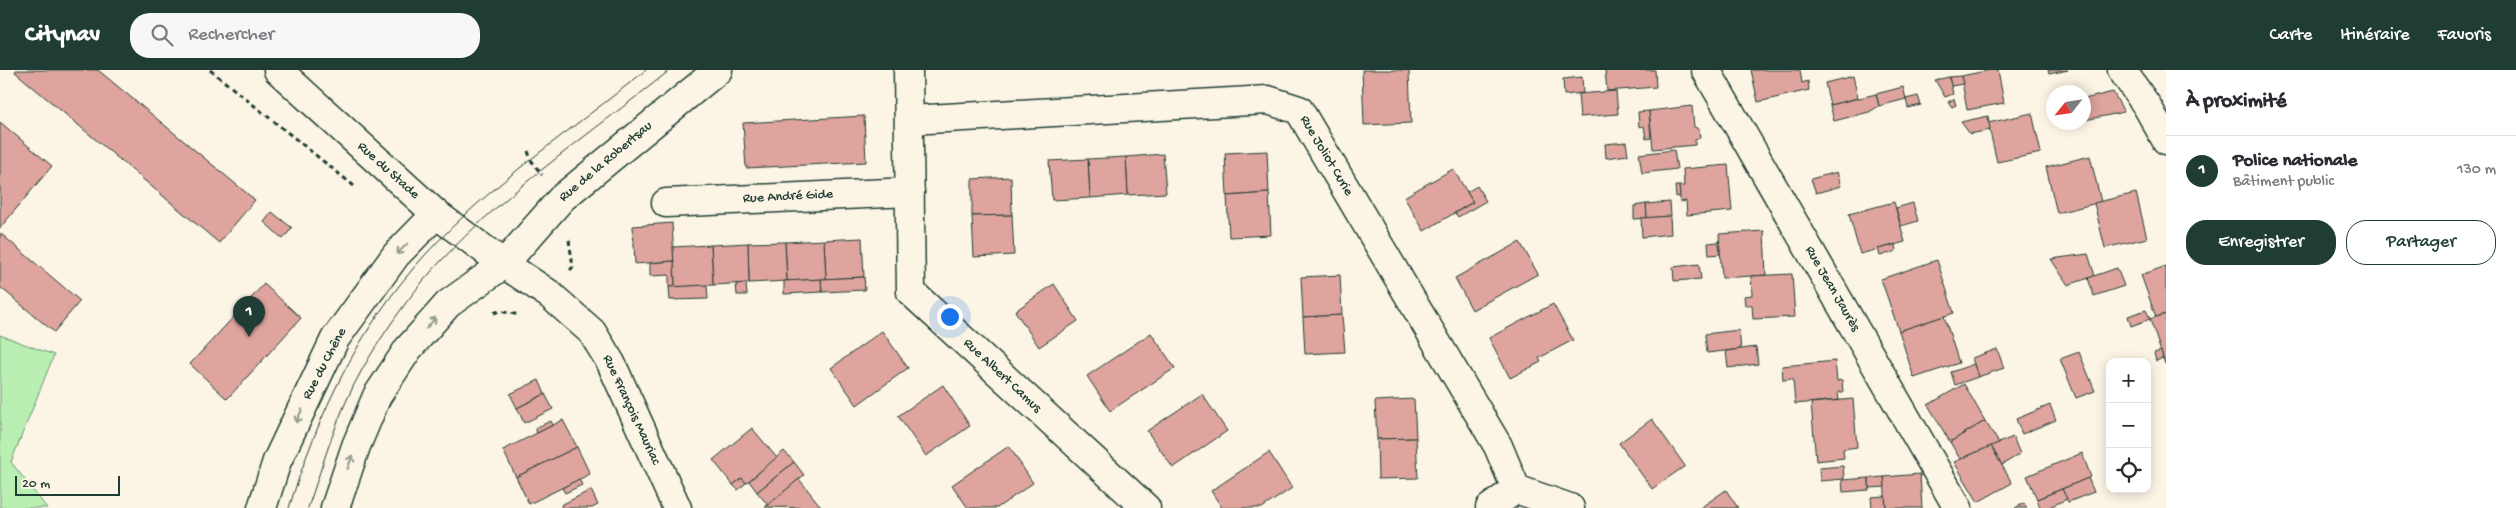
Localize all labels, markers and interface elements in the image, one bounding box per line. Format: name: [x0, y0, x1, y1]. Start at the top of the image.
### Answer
search box: [130, 13, 480, 58]
text: Citynav: [25, 21, 100, 50]
icon: search: [148, 21, 176, 49]
text: Rechercher: [188, 24, 274, 47]
text: Carte: [2269, 25, 2312, 46]
text: Itinéraire: [2340, 25, 2410, 46]
text: Favoris: [2438, 25, 2491, 46]
north arrow: [2046, 85, 2091, 130]
text: À proximité: [2186, 90, 2287, 115]
street label: Rue Joliot Curie: [1295, 113, 1357, 200]
street label: Rue de la Robertsau: [556, 118, 657, 206]
street label: Rue du Stade: [353, 139, 423, 204]
text: Police nationale: [2233, 150, 2357, 173]
text: 1: [2199, 161, 2205, 180]
text: 130 m: [2457, 161, 2496, 180]
text: Bâtiment public: [2233, 173, 2334, 192]
street label: Rue André Gide: [742, 186, 834, 208]
button: Enregistrer: [2186, 220, 2336, 265]
button: Partager: [2346, 220, 2496, 265]
one-way arrow: [396, 242, 408, 255]
street label: Rue Jean Jaurès: [1801, 243, 1864, 336]
pin: 1: [233, 296, 265, 337]
your location: [937, 304, 963, 330]
one-way arrow: [425, 316, 437, 329]
street label: Rue du Chêne: [299, 325, 351, 403]
street label: Rue Albert Camus: [959, 335, 1045, 417]
street label: Rue François Mauriac: [598, 352, 664, 469]
map controls: [2106, 358, 2151, 493]
button: +: [2106, 358, 2151, 403]
button: −: [2106, 403, 2151, 448]
one-way arrow: [293, 408, 303, 423]
button: locate: [2106, 448, 2151, 493]
one-way arrow: [346, 455, 355, 470]
scale bar: [15, 473, 120, 496]
text: 20 m: [22, 476, 50, 493]

